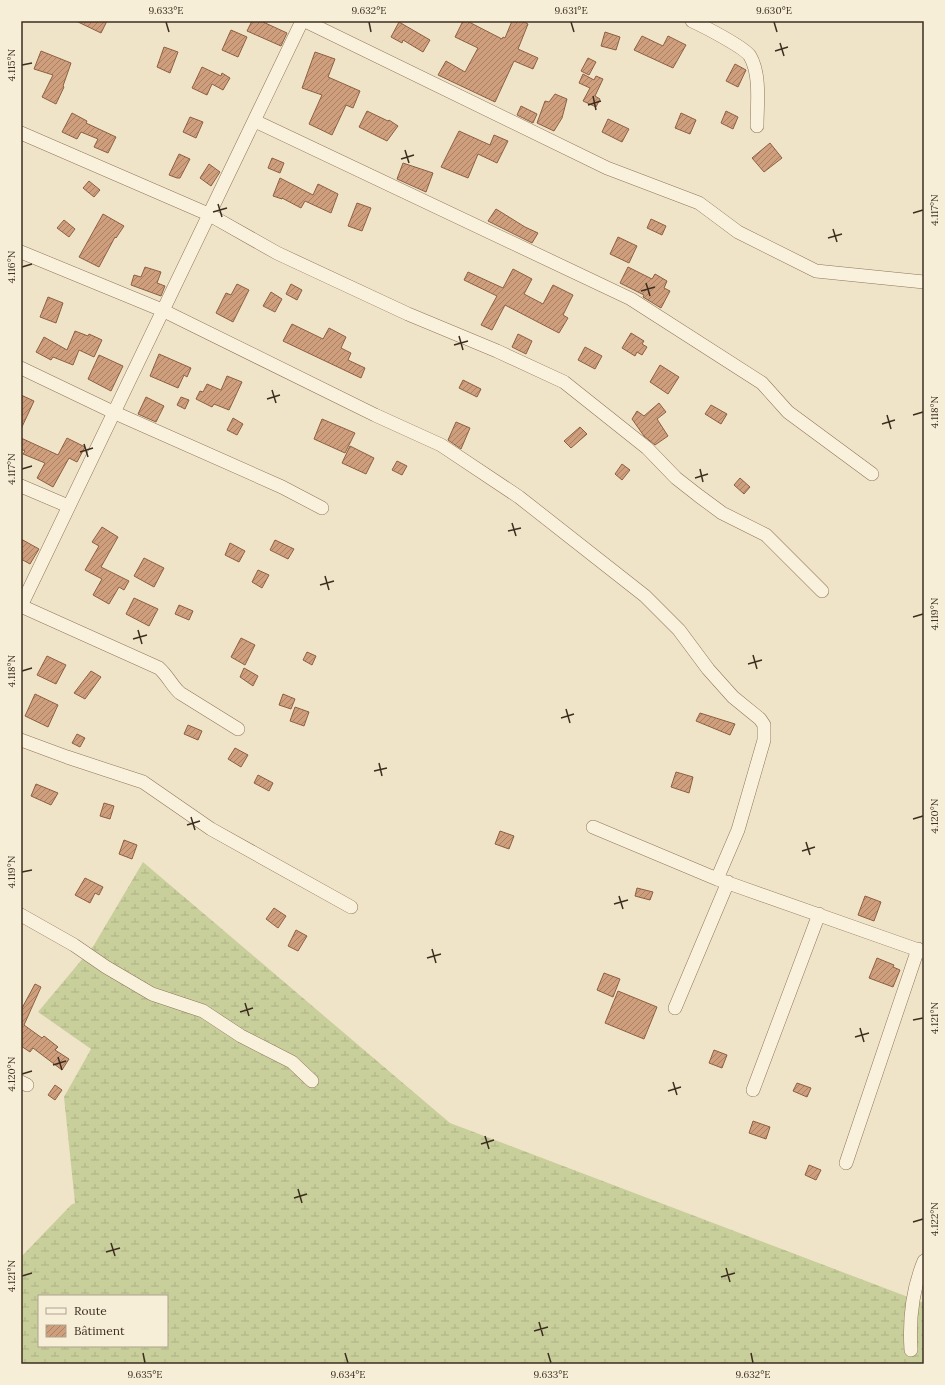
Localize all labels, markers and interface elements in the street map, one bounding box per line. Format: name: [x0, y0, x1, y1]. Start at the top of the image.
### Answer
text: 9.633°E: [148, 4, 184, 17]
text: 9.632°E: [352, 4, 386, 17]
text: 9.631°E: [554, 4, 588, 17]
text: 9.630°E: [756, 4, 792, 17]
text: 4.115°N: [5, 48, 18, 81]
text: 4.117°N: [928, 194, 941, 226]
text: 4.116°N: [5, 250, 18, 283]
text: 4.118°N: [928, 395, 941, 428]
text: 4.117°N: [5, 453, 18, 485]
text: 4.119°N: [928, 597, 941, 630]
text: 4.118°N: [5, 654, 18, 687]
text: 4.120°N: [928, 798, 941, 833]
text: 4.119°N: [5, 855, 18, 888]
text: 4.121°N: [928, 1002, 941, 1034]
text: 4.120°N: [5, 1056, 18, 1091]
text: 4.122°N: [928, 1202, 941, 1236]
text: 4.121°N: [5, 1260, 18, 1292]
legend: [38, 1295, 168, 1347]
text: Route: [74, 1303, 107, 1318]
text: Bâtiment: [74, 1323, 125, 1338]
text: 9.635°E: [127, 1368, 163, 1381]
text: 9.634°E: [331, 1368, 365, 1381]
text: 9.633°E: [533, 1368, 569, 1381]
text: 9.632°E: [736, 1368, 770, 1381]

